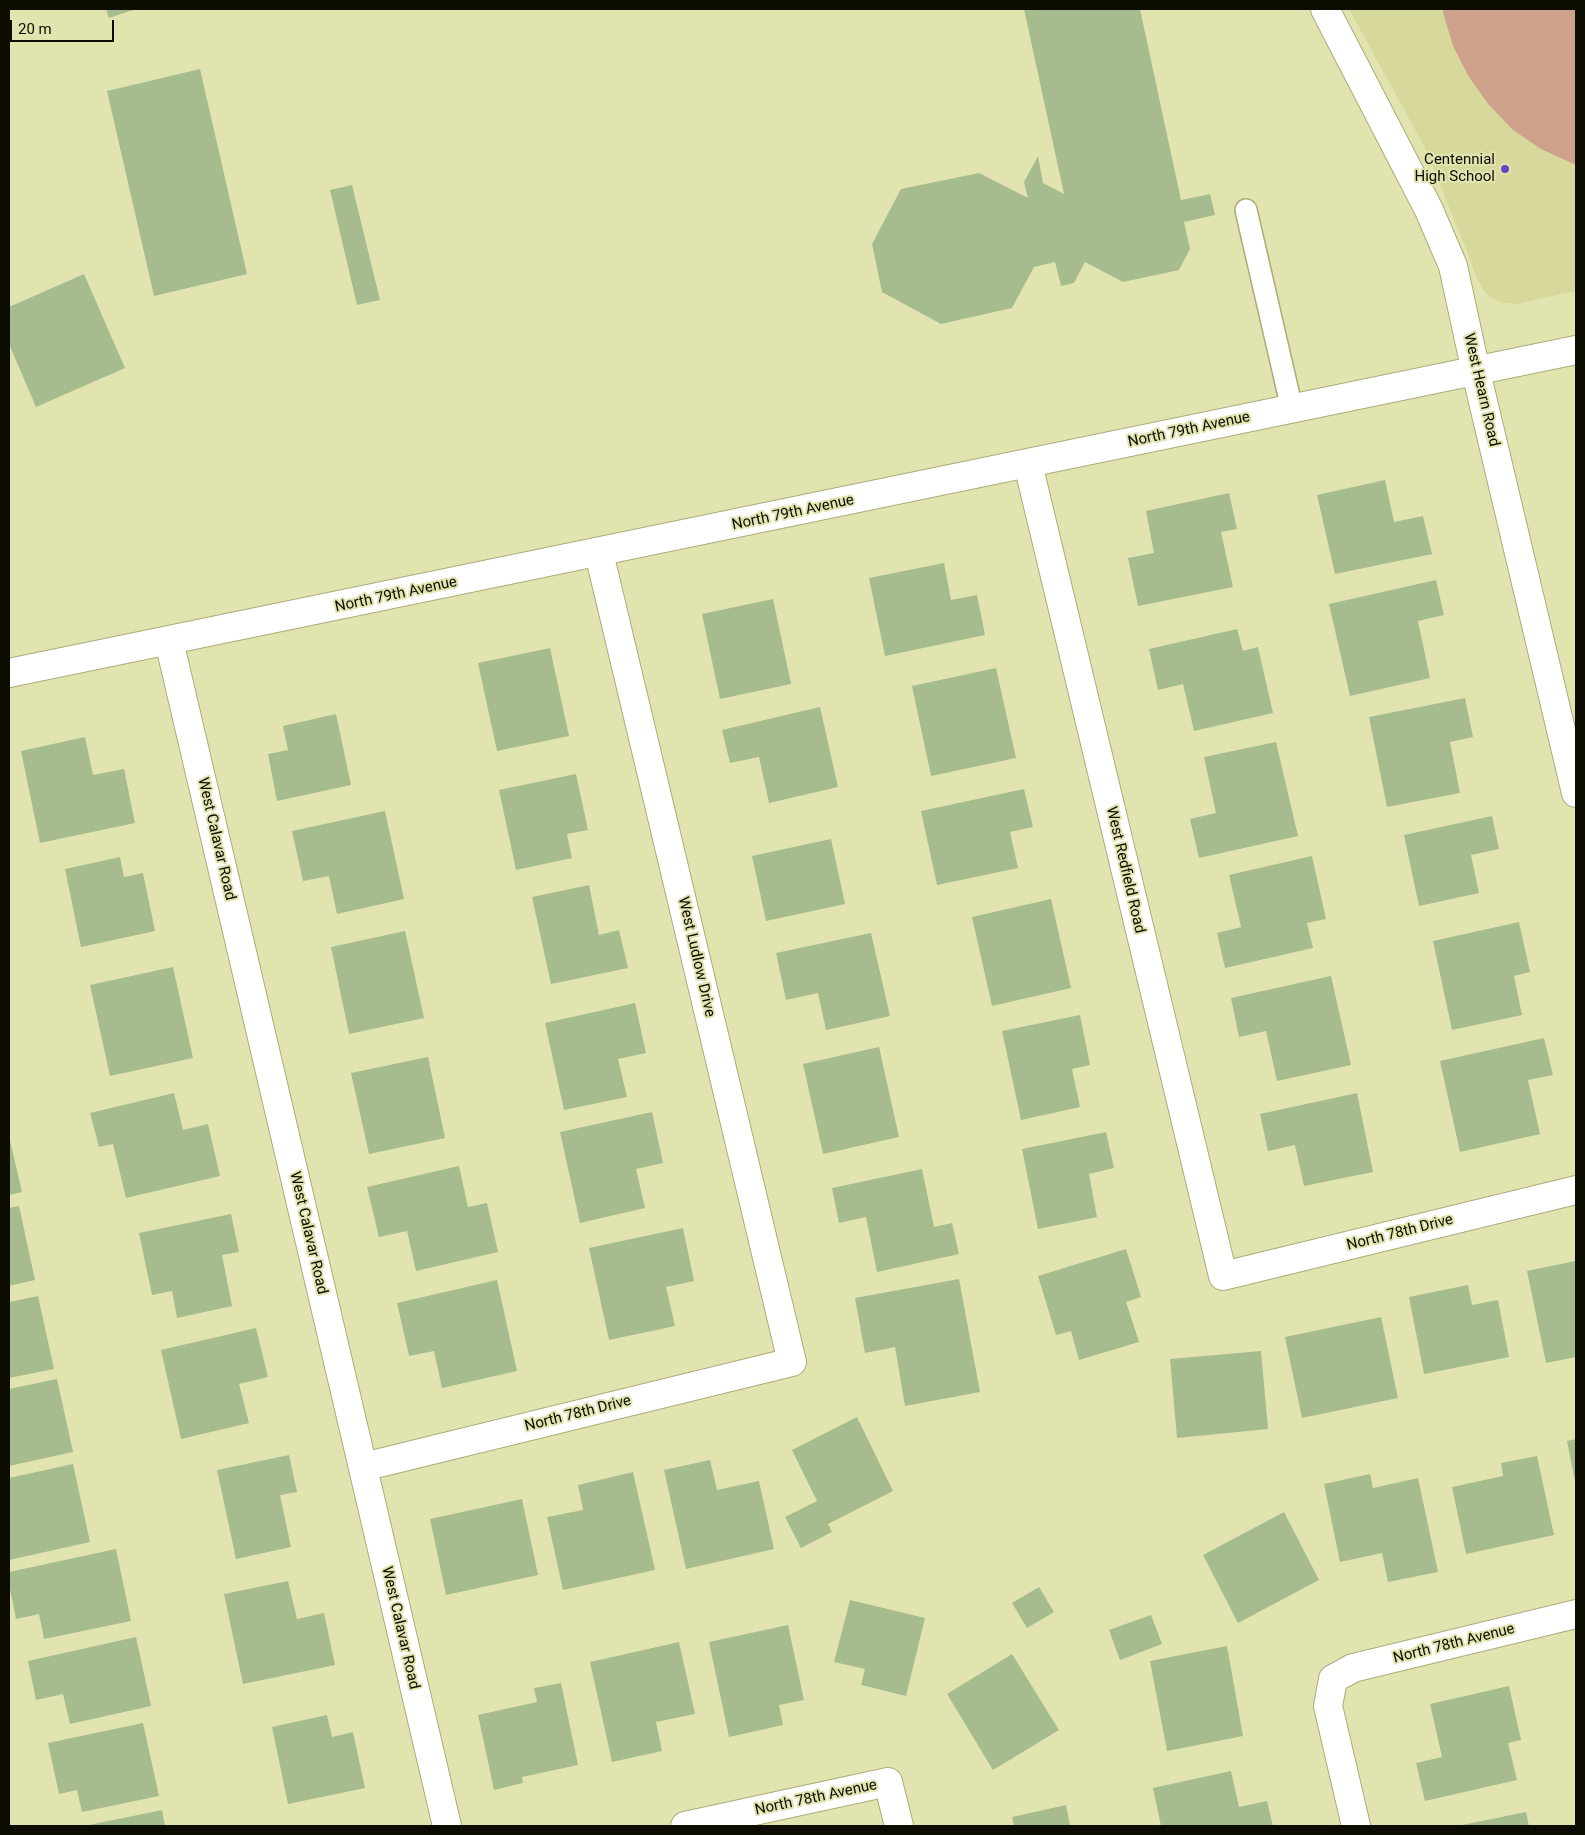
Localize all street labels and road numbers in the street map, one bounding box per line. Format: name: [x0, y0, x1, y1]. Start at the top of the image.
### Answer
street label: West Hearn Road: [1459, 332, 1503, 448]
street label: North 79th Avenue: [1126, 408, 1252, 452]
street label: North 79th Avenue: [730, 491, 856, 535]
street label: North 79th Avenue: [333, 573, 459, 617]
street label: West Calavar Road: [193, 776, 239, 902]
street label: West Redfield Road: [1102, 805, 1148, 935]
street label: West Ludlow Drive: [673, 895, 719, 1019]
street label: West Calavar Road: [285, 1170, 331, 1296]
street label: North 78th Drive: [1345, 1211, 1455, 1255]
street label: North 78th Drive: [523, 1392, 633, 1436]
street label: West Calavar Road: [377, 1565, 423, 1691]
street label: North 78th Avenue: [1391, 1620, 1517, 1668]
street label: North 78th Avenue: [753, 1776, 879, 1820]

